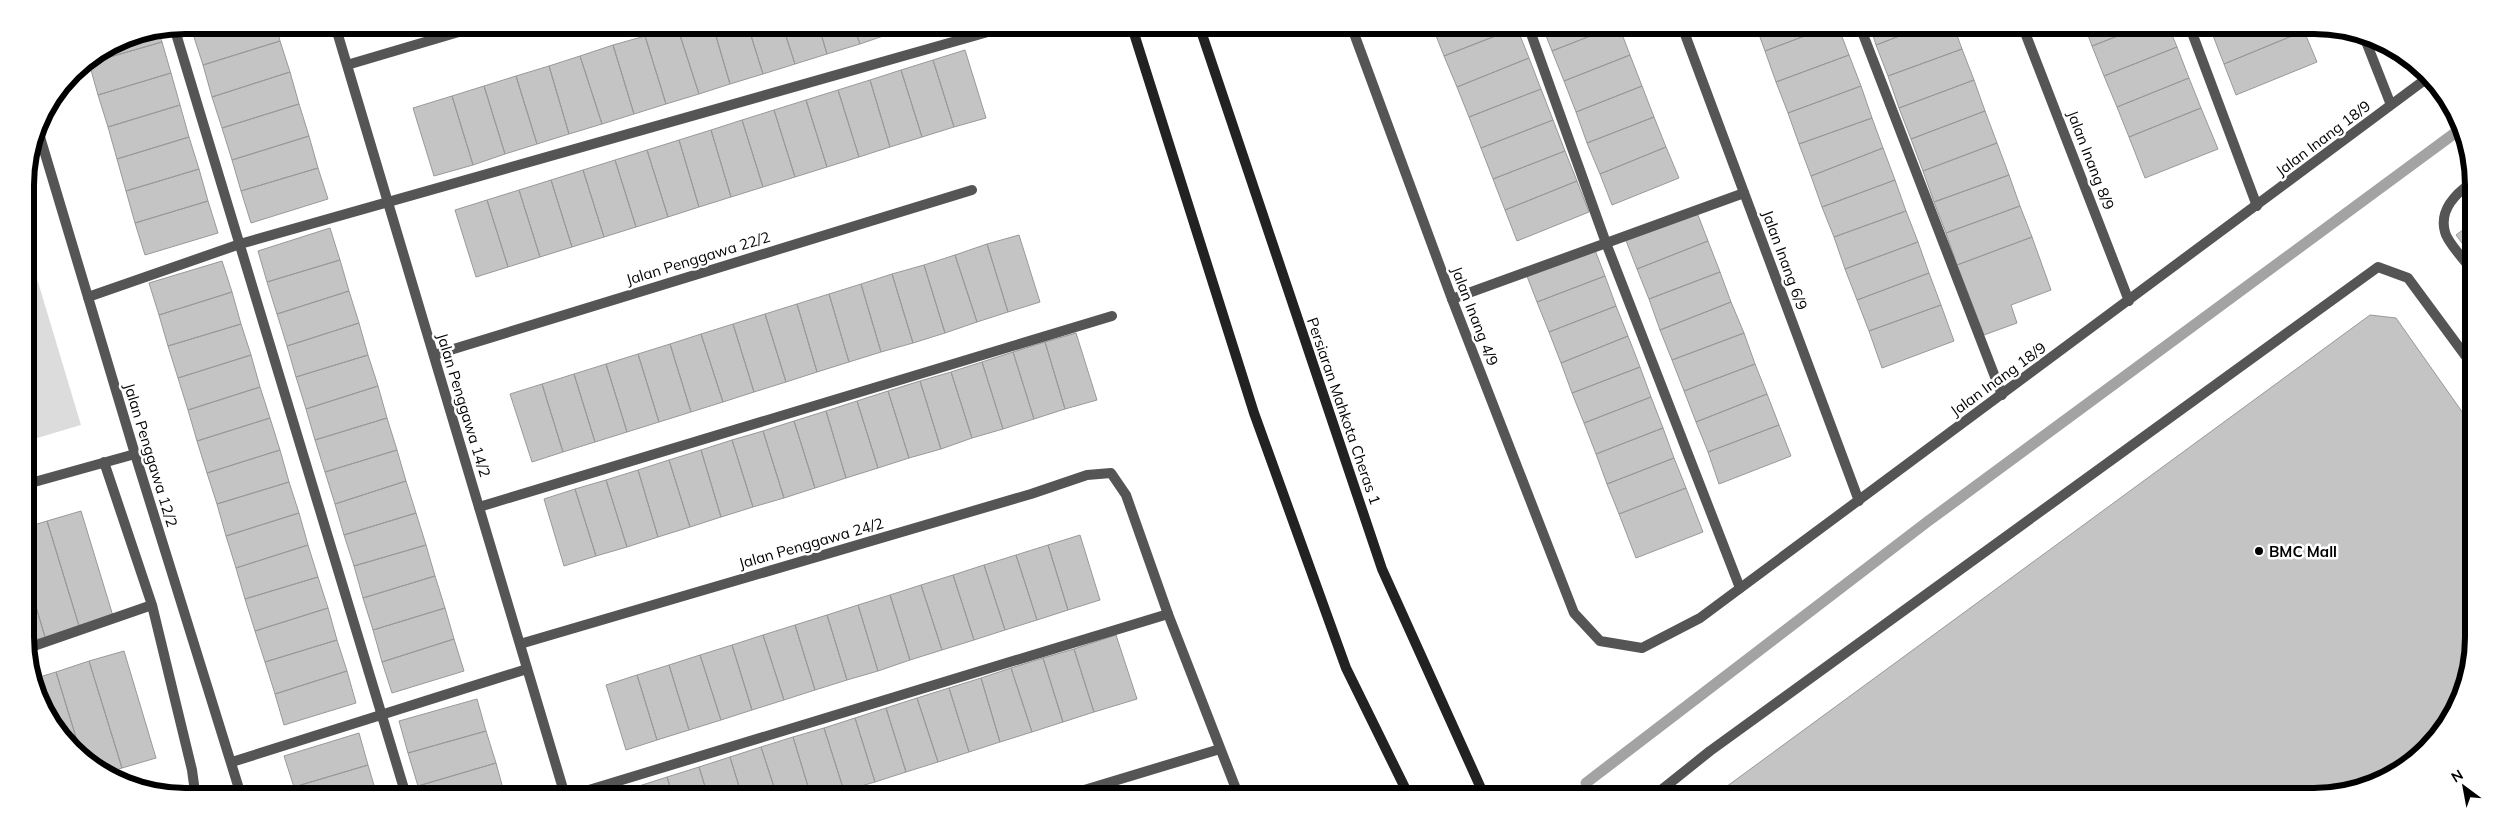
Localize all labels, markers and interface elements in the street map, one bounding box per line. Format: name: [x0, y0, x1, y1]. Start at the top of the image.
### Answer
street label: Jalan Inang 18/9: [2272, 96, 2374, 180]
street label: Jalan Inang 8/9: [2063, 108, 2119, 212]
street label: Jalan Inang 6/9: [1758, 207, 1812, 313]
street label: Jalan Penggawa 22/2: [624, 227, 772, 289]
street label: Jalan Inang 4/9: [1447, 264, 1503, 368]
street label: Persiaran Mahkota Cheras 1: [1303, 315, 1385, 507]
street label: Jalan Penggawa 14/2: [433, 331, 495, 479]
street label: Jalan Inang 18/9: [1946, 338, 2050, 420]
street label: Jalan Penggawa 12/2: [120, 381, 182, 529]
street label: Jalan Penggawa 24/2: [736, 513, 886, 573]
place label: BMC Mall: [2269, 542, 2337, 561]
marker: BMC Mall: [2253, 545, 2265, 557]
north arrow: [2439, 762, 2489, 812]
text: N: [2448, 766, 2466, 786]

